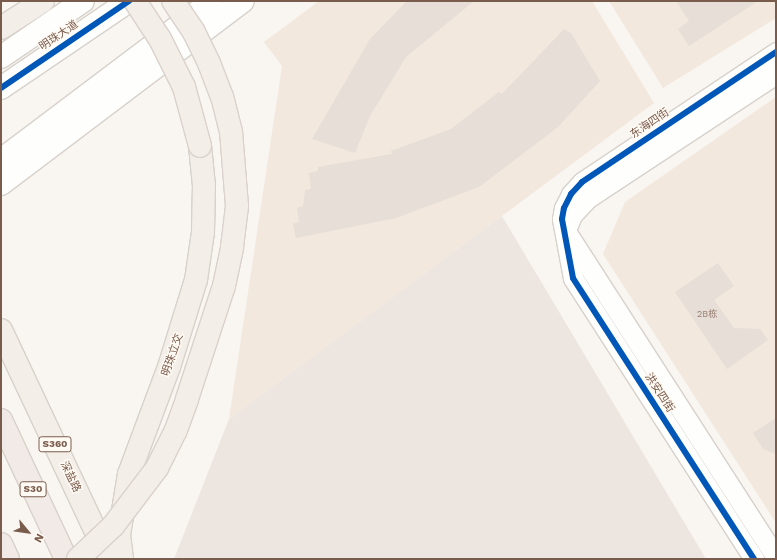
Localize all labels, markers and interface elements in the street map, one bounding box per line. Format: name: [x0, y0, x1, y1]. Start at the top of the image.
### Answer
street label: 明珠大道: [37, 18, 81, 54]
street label: 东海四街: [628, 106, 672, 142]
house number: 2B栋: [697, 309, 717, 319]
street label: 明珠立交: [160, 332, 186, 378]
street label: 洪安四街: [641, 371, 677, 415]
road number: S360: [38, 436, 72, 452]
street label: 深盐路: [57, 459, 83, 495]
road number: S30: [19, 481, 47, 497]
north arrow: [8, 512, 48, 552]
text: N: [31, 531, 47, 545]

